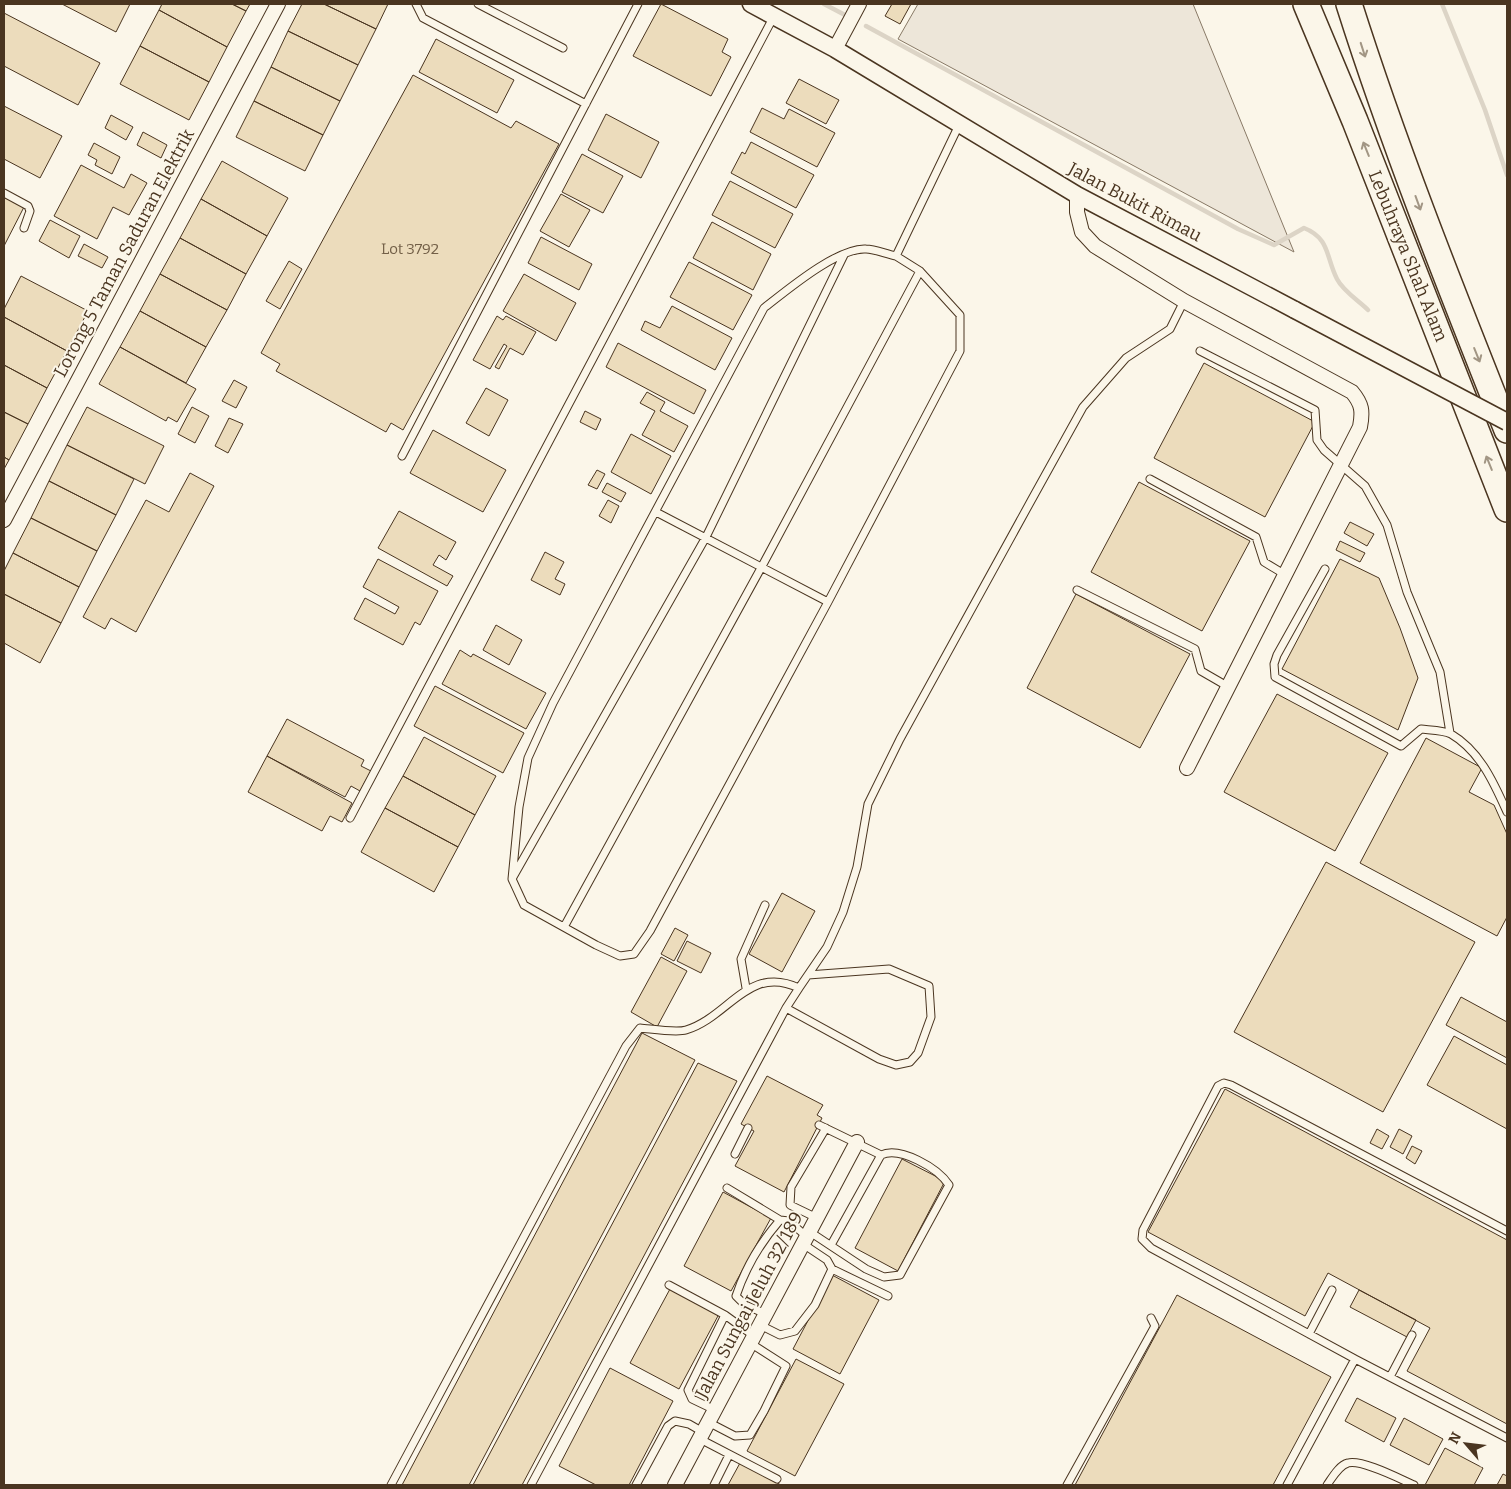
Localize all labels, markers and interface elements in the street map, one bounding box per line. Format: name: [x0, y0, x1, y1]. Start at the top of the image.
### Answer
one-way arrow: [1359, 42, 1369, 58]
street label: Lorong 5 Taman Saduran Elektrik: [49, 125, 199, 381]
one-way arrow: [1360, 142, 1370, 157]
street label: Jalan Bukit Rimau: [1064, 157, 1206, 247]
street label: Lebuhraya Shah Alam: [1364, 167, 1452, 345]
one-way arrow: [1414, 195, 1423, 210]
house number: Lot 3792: [381, 240, 439, 258]
one-way arrow: [1473, 346, 1482, 362]
one-way arrow: [1484, 456, 1494, 471]
street label: Jalan Sungai Jeluh 32/189: [690, 1208, 808, 1403]
north arrow: [1441, 1419, 1491, 1469]
text: N: [1445, 1429, 1465, 1447]

